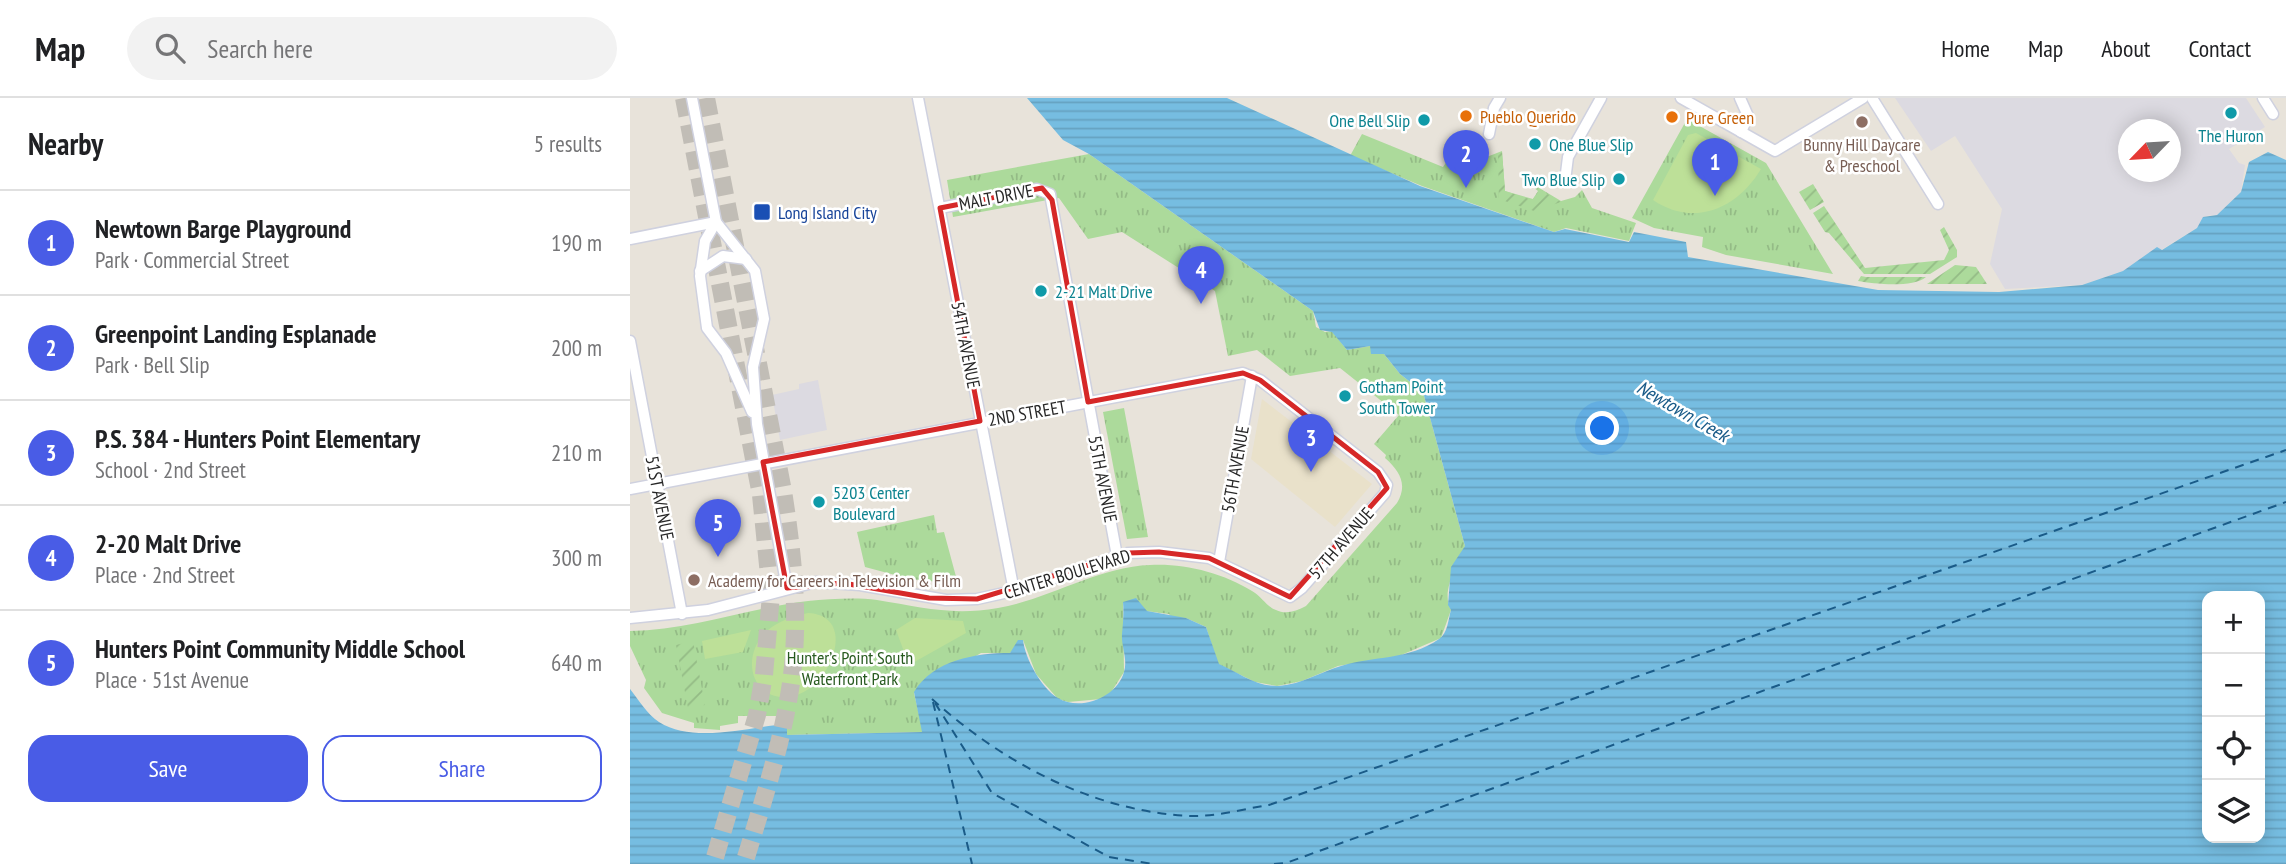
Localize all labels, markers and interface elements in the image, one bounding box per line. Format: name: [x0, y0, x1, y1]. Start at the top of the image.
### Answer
search box: [127, 17, 617, 80]
text: Map: [35, 27, 85, 70]
icon: search: [151, 29, 189, 67]
text: Search here: [207, 32, 313, 65]
text: Home: [1941, 33, 1990, 64]
text: Map: [2028, 33, 2063, 64]
text: About: [2101, 33, 2150, 64]
text: Contact: [2188, 33, 2251, 64]
place label: Pueblo Querido: [1480, 105, 1576, 128]
marker: The Huron: [2223, 105, 2239, 121]
place label: Pure Green: [1686, 106, 1754, 129]
marker: Pueblo Querido: [1458, 108, 1474, 124]
place label: One Bell Slip: [1329, 109, 1410, 132]
marker: Pure Green: [1664, 109, 1680, 125]
marker: One Bell Slip: [1416, 112, 1432, 128]
marker: Bunny Hill Daycare & Preschool: [1854, 114, 1870, 130]
north arrow: [2118, 119, 2181, 182]
text: Nearby: [28, 124, 103, 163]
place label: The Huron: [2198, 124, 2264, 147]
text: 5 results: [534, 129, 602, 158]
pin: 2: [1443, 130, 1489, 188]
place label: One Blue Slip: [1549, 133, 1634, 156]
place label: Bunny Hill Daycare & Preschool: [1803, 133, 1921, 177]
marker: One Blue Slip: [1527, 136, 1543, 152]
pin: 1: [1692, 138, 1738, 196]
place label: Two Blue Slip: [1521, 168, 1605, 191]
marker: Two Blue Slip: [1611, 171, 1627, 187]
street label: MALT DRIVE: [957, 179, 1035, 215]
place label: Long Island City: [778, 201, 877, 224]
marker: Long Island City: [752, 202, 772, 222]
text: Newtown Barge Playground: [95, 212, 351, 245]
text: 1: [46, 228, 57, 257]
text: 190 m: [551, 228, 602, 257]
text: Park · Commercial Street: [95, 245, 289, 274]
pin: 4: [1178, 246, 1224, 304]
place label: 2-21 Malt Drive: [1055, 280, 1153, 303]
marker: 2-21 Malt Drive: [1033, 283, 1049, 299]
street label: 54TH AVENUE: [946, 300, 986, 390]
text: Greenpoint Landing Esplanade: [95, 317, 377, 350]
text: 2: [46, 333, 57, 362]
text: 200 m: [551, 333, 602, 362]
text: Park · Bell Slip: [95, 350, 209, 379]
place label: Gotham Point South Tower: [1359, 375, 1443, 419]
water label: Newtown Creek: [1633, 375, 1736, 448]
marker: Gotham Point South Tower: [1337, 388, 1353, 404]
street label: 2ND STREET: [986, 395, 1068, 431]
your location: [1585, 411, 1619, 445]
pin: 3: [1288, 414, 1334, 472]
text: P.S. 384 - Hunters Point Elementary: [95, 422, 420, 455]
street label: 56TH AVENUE: [1216, 424, 1254, 514]
street label: 55TH AVENUE: [1083, 434, 1123, 524]
text: 3: [46, 438, 57, 467]
text: 210 m: [551, 438, 602, 467]
street label: 51ST AVENUE: [641, 454, 679, 542]
text: School · 2nd Street: [95, 455, 246, 484]
place label: 5203 Center Boulevard: [833, 481, 910, 525]
marker: 5203 Center Boulevard: [811, 494, 827, 510]
pin: 5: [695, 499, 741, 557]
street label: 57TH AVENUE: [1303, 502, 1379, 584]
text: 2-20 Malt Drive: [95, 527, 241, 560]
text: 4: [46, 543, 57, 572]
text: 300 m: [551, 543, 602, 572]
street label: CENTER BOULEVARD: [1001, 544, 1133, 604]
text: Place · 2nd Street: [95, 560, 235, 589]
place label: Academy for Careers in Television & Film: [708, 569, 961, 592]
marker: Academy for Careers in Television & Film: [686, 572, 702, 588]
map controls: [2202, 591, 2265, 843]
button: +: [2202, 591, 2265, 654]
text: Hunters Point Community Middle School: [95, 632, 465, 665]
park label: Hunter’s Point South Waterfront Park: [787, 646, 913, 690]
text: 5: [46, 648, 57, 677]
text: 640 m: [551, 648, 602, 677]
button: −: [2202, 654, 2265, 717]
text: Place · 51st Avenue: [95, 665, 249, 694]
button: locate: [2202, 717, 2265, 780]
button: Save: [28, 735, 308, 802]
button: Share: [322, 735, 602, 802]
button: layers: [2202, 780, 2265, 843]

